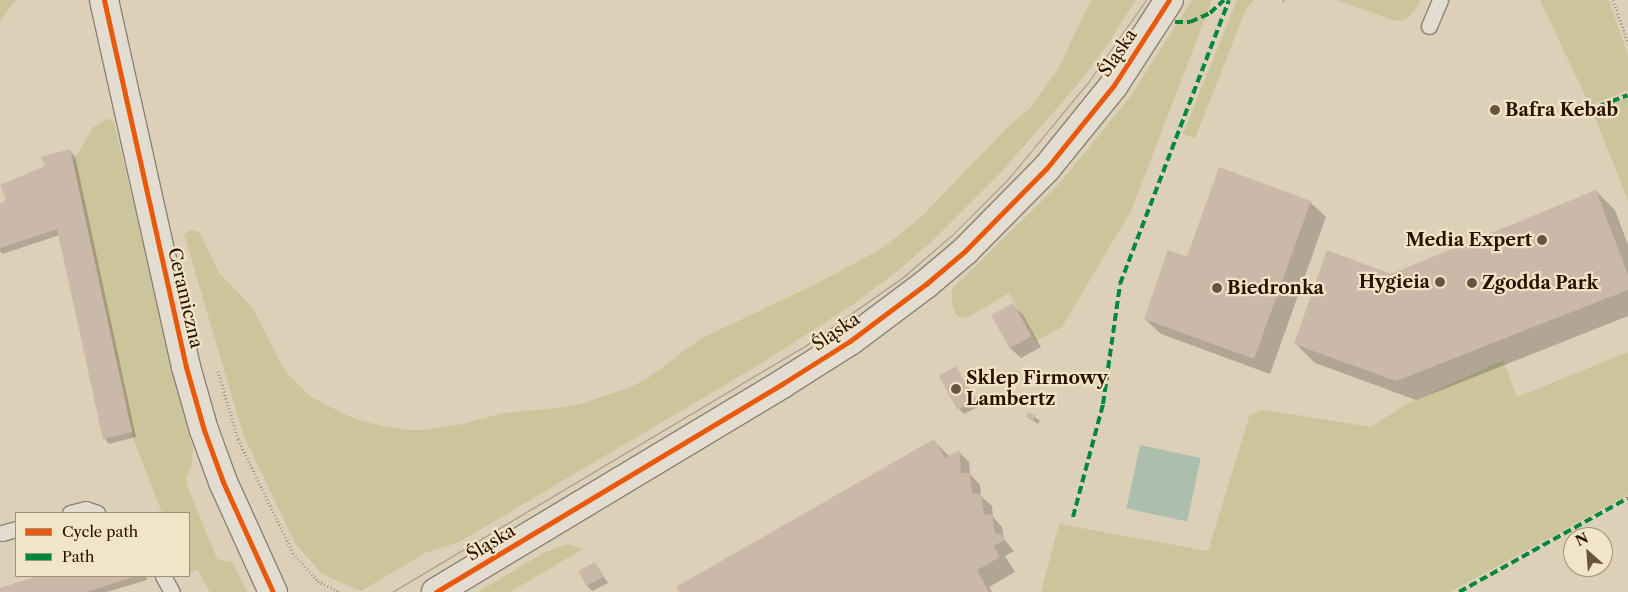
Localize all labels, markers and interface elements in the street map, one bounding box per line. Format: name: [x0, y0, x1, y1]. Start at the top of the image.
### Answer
street label: Śląska: [1094, 25, 1142, 81]
place label: Bafra Kebab: [1505, 99, 1619, 121]
marker: Bafra Kebab: [1489, 104, 1501, 116]
place label: Media Expert: [1406, 229, 1532, 251]
marker: Media Expert: [1536, 234, 1548, 246]
street label: Ceramiczna: [163, 246, 207, 350]
place label: Hygieia: [1359, 271, 1430, 293]
place label: Zgodda Park: [1482, 272, 1599, 294]
marker: Hygieia: [1434, 276, 1446, 288]
place label: Biedronka: [1227, 277, 1324, 299]
marker: Zgodda Park: [1466, 277, 1478, 289]
marker: Biedronka: [1211, 282, 1223, 294]
street label: Śląska: [808, 308, 864, 356]
place label: Sklep Firmowy Lambertz: [966, 368, 1108, 410]
marker: Sklep Firmowy Lambertz: [950, 383, 962, 395]
legend: [15, 512, 190, 577]
street label: Śląska: [463, 520, 519, 566]
text: Cycle path: [62, 522, 138, 541]
north arrow: [1563, 527, 1613, 577]
text: N: [1572, 529, 1591, 550]
text: Path: [62, 547, 94, 566]

